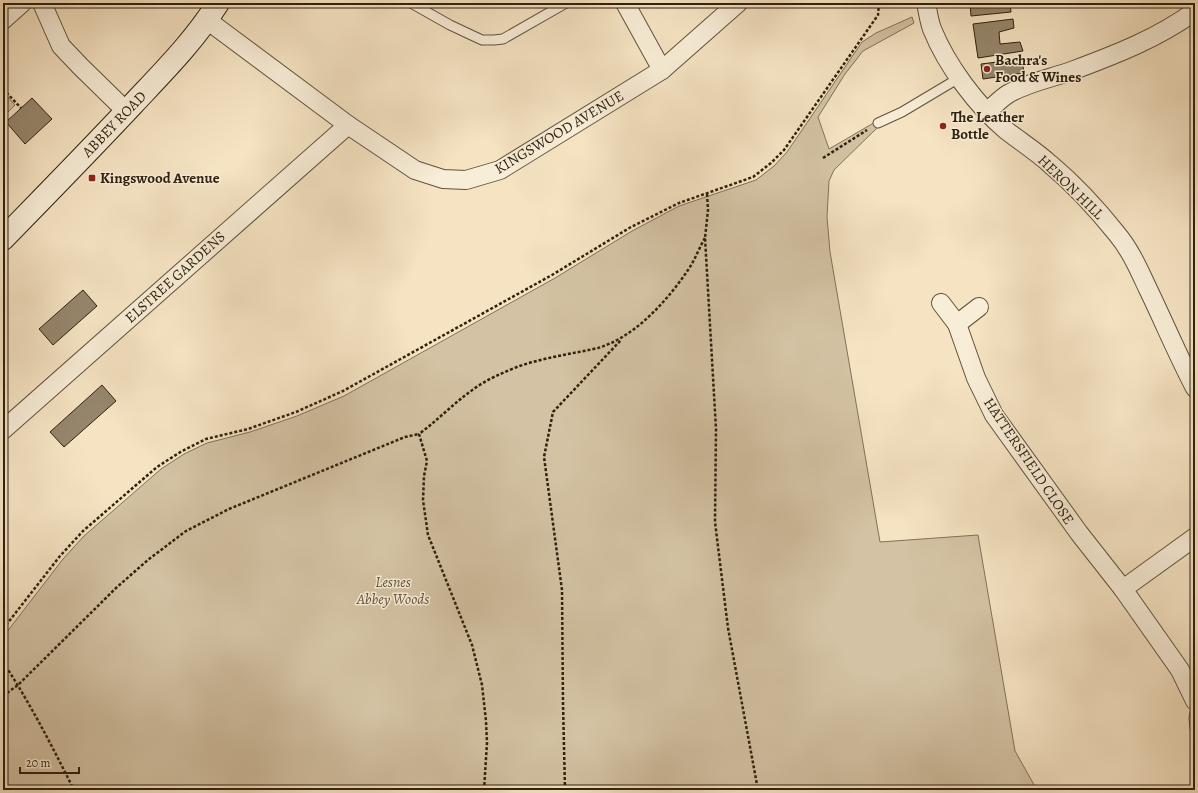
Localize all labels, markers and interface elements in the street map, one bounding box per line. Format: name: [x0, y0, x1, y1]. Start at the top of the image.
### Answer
place label: Bachra's Food & Wines: [995, 50, 1081, 87]
marker: Bachra's Food & Wines: [982, 64, 992, 74]
street label: KINGSWOOD AVENUE: [491, 85, 627, 179]
street label: ABBEY ROAD: [77, 87, 151, 162]
place label: The Leather Bottle: [951, 107, 1024, 144]
marker: The Leather Bottle: [938, 121, 948, 131]
street label: HERON HILL: [1033, 150, 1109, 224]
place label: Kingswood Avenue: [100, 168, 220, 188]
marker: Kingswood Avenue: [87, 173, 97, 183]
street label: ELSTREE GARDENS: [121, 227, 229, 327]
street label: HATTERSFIELD CLOSE: [979, 394, 1079, 528]
park label: Lesnes Abbey Woods: [356, 572, 429, 609]
scale bar: [20, 749, 79, 775]
text: 20 m: [26, 755, 50, 771]

